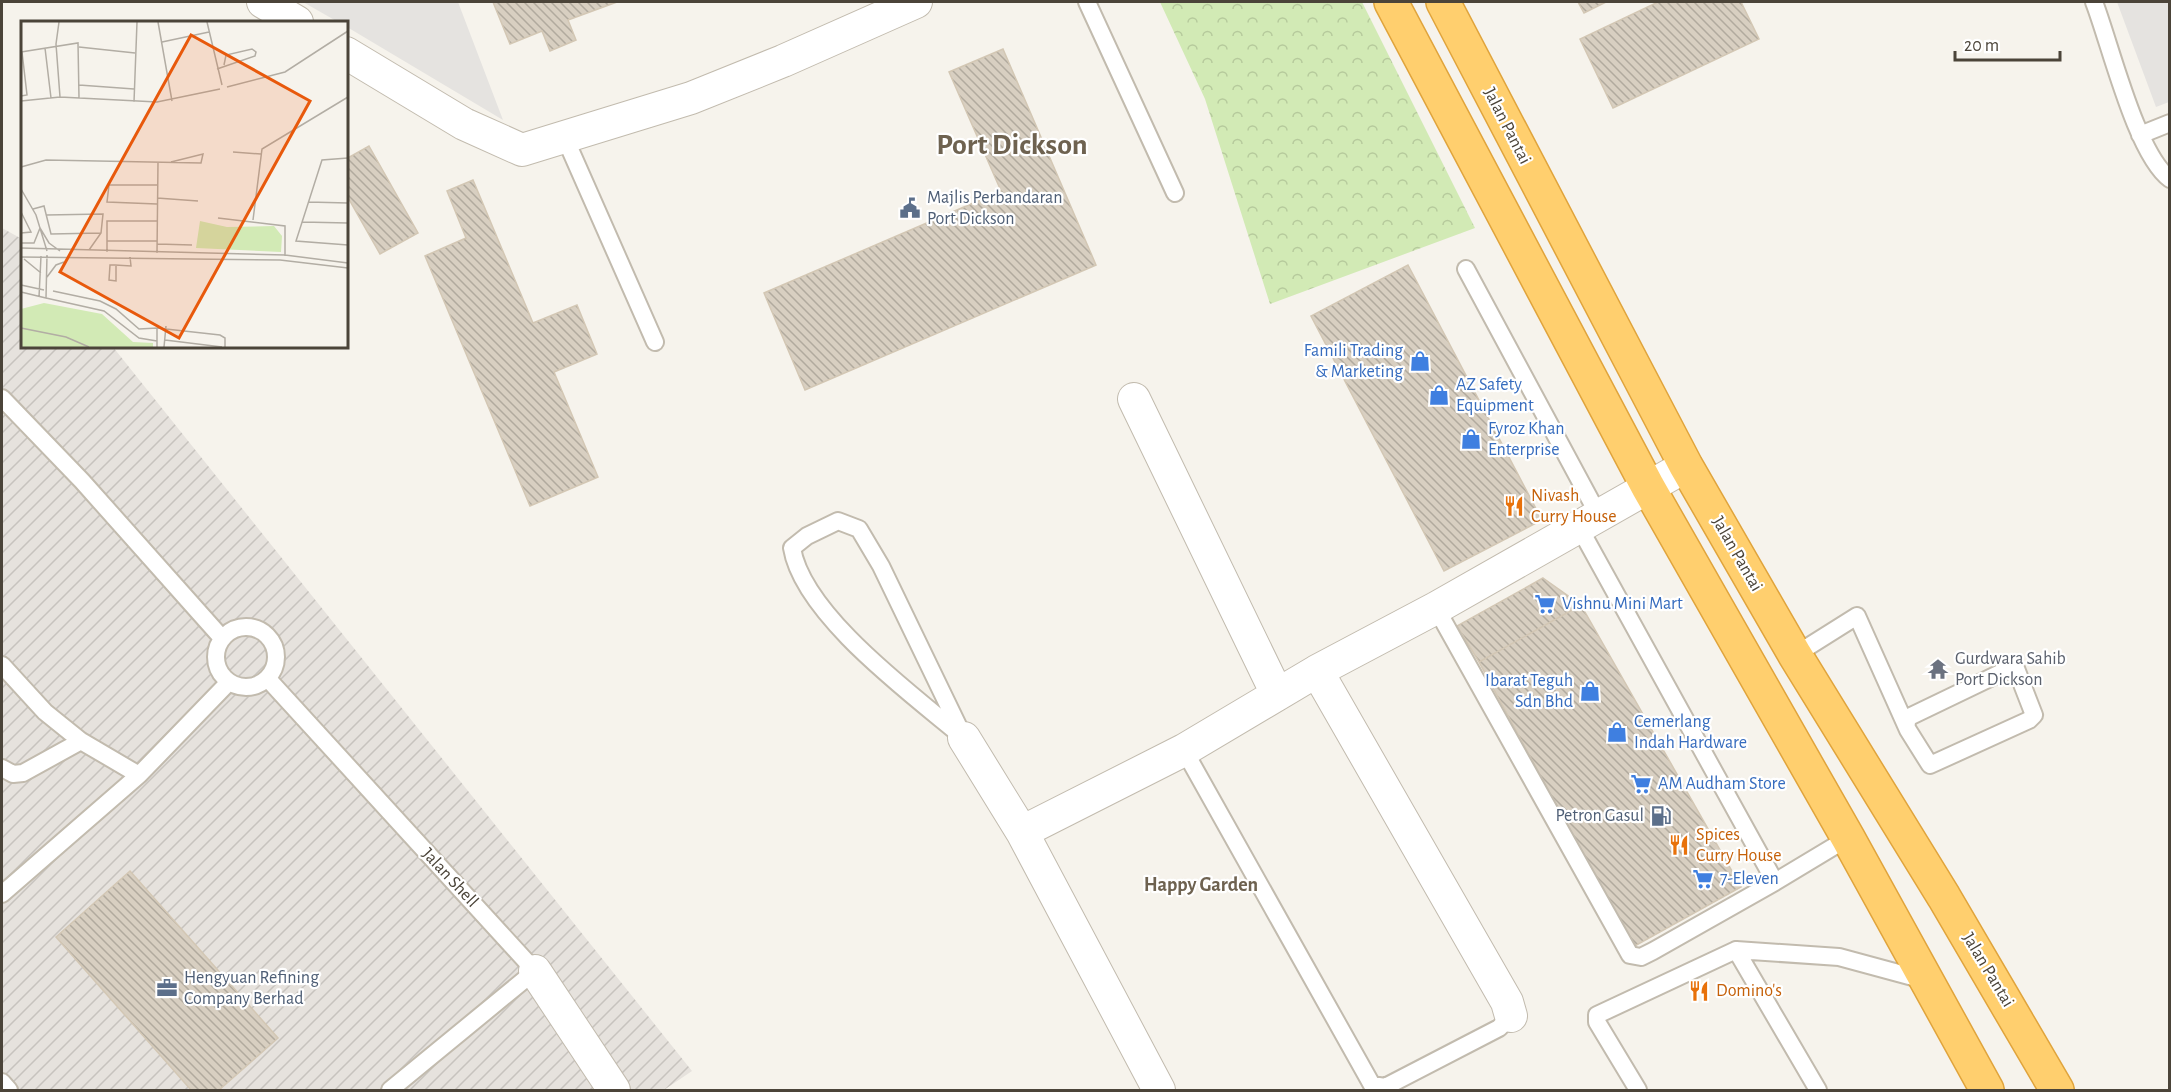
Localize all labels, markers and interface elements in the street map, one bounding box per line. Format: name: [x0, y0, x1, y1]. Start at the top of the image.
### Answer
inset map: [21, 21, 348, 348]
scale bar: [1955, 24, 2060, 62]
text: 20 m: [1964, 37, 1999, 55]
street label: Jalan Pantai: [1480, 85, 1534, 167]
district label: Port Dickson: [936, 130, 1088, 160]
place label: Majlis Perbandaran Port Dickson: [927, 189, 1062, 228]
public building icon: Majlis Perbandaran Port Dickson: [898, 196, 922, 220]
place label: Famili Trading & Marketing: [1304, 342, 1403, 381]
shop icon: Famili Trading & Marketing: [1408, 349, 1432, 373]
place label: AZ Safety Equipment: [1456, 376, 1534, 415]
shop icon: AZ Safety Equipment: [1427, 383, 1451, 407]
place label: Fyroz Khan Enterprise: [1488, 420, 1565, 459]
shop icon: Fyroz Khan Enterprise: [1459, 427, 1483, 451]
place label: Nivash Curry House: [1531, 487, 1617, 526]
restaurant icon: Nivash Curry House: [1502, 494, 1526, 518]
street label: Jalan Pantai: [1708, 514, 1766, 594]
supermarket icon: Vishnu Mini Mart: [1533, 592, 1557, 616]
place label: Vishnu Mini Mart: [1562, 595, 1683, 613]
place label: Gurdwara Sahib Port Dickson: [1955, 650, 2066, 689]
temple icon: Gurdwara Sahib Port Dickson: [1926, 657, 1950, 681]
place label: Ibarat Teguh Sdn Bhd: [1485, 672, 1573, 711]
shop icon: Ibarat Teguh Sdn Bhd: [1578, 679, 1602, 703]
place label: Cemerlang Indah Hardware: [1634, 713, 1747, 752]
shop icon: Cemerlang Indah Hardware: [1605, 720, 1629, 744]
supermarket icon: AM Audham Store: [1629, 772, 1653, 796]
place label: AM Audham Store: [1658, 775, 1786, 793]
fuel station icon: Petron Gasul: [1649, 804, 1673, 828]
place label: Petron Gasul: [1555, 807, 1644, 825]
place label: Spices Curry House: [1696, 826, 1782, 865]
restaurant icon: Spices Curry House: [1667, 833, 1691, 857]
street label: Jalan Shell: [418, 845, 482, 911]
supermarket icon: 7-Eleven: [1691, 867, 1715, 891]
place label: 7-Eleven: [1720, 870, 1779, 888]
district label: Happy Garden: [1144, 875, 1258, 895]
street label: Jalan Pantai: [1959, 930, 2017, 1010]
place label: Hengyuan Refining Company Berhad: [184, 969, 319, 1008]
office icon: Hengyuan Refining Company Berhad: [155, 976, 179, 1000]
restaurant icon: Domino's: [1687, 979, 1711, 1003]
place label: Domino's: [1716, 982, 1782, 1000]

